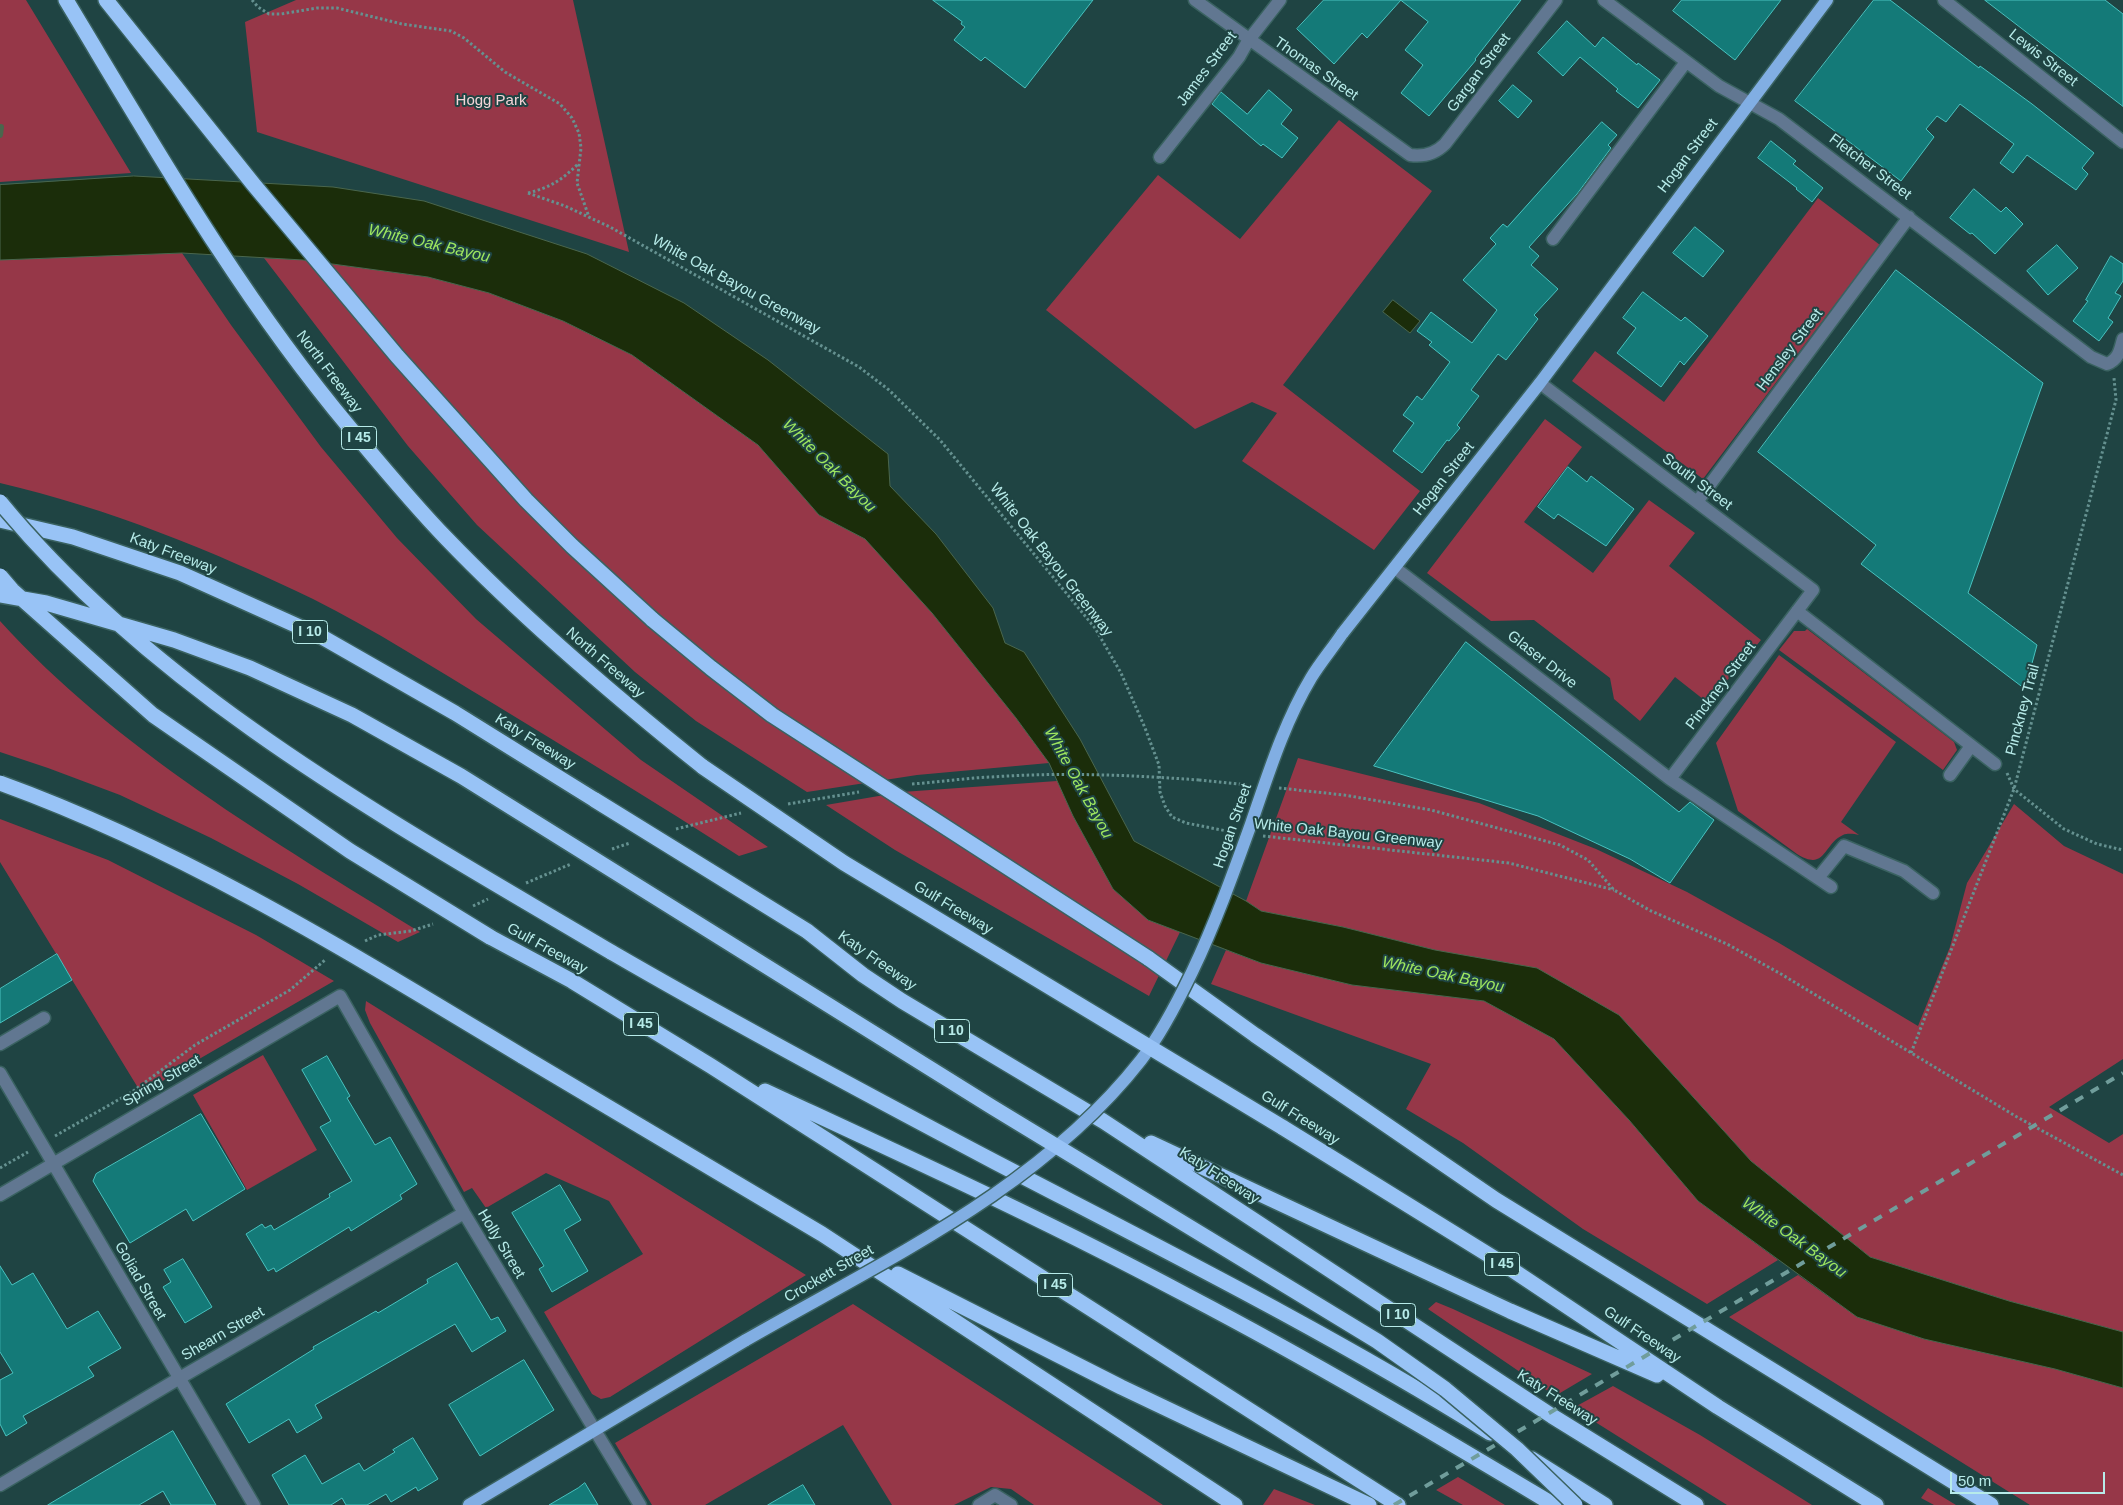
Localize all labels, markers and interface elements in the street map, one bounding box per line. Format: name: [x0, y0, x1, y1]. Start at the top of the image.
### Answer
street label: Lewis Street: [2005, 26, 2081, 90]
street label: James Street: [1173, 28, 1241, 110]
street label: Gargan Street: [1443, 30, 1515, 116]
street label: Thomas Street: [1271, 33, 1361, 105]
park label: Hogg Park: [456, 92, 526, 110]
street label: Hogan Street: [1654, 115, 1722, 197]
street label: Fletcher Street: [1825, 130, 1915, 204]
water label: White Oak Bayou: [366, 221, 492, 267]
street label: White Oak Bayou Greenway: [649, 231, 823, 339]
street label: Hensley Street: [1753, 305, 1827, 395]
street label: North Freeway: [292, 327, 366, 417]
water label: White Oak Bayou: [778, 415, 880, 517]
road number: I 45: [342, 426, 376, 449]
street label: Hogan Street: [1410, 439, 1478, 519]
street label: South Street: [1658, 450, 1736, 514]
street label: White Oak Bayou Greenway: [986, 480, 1116, 640]
street label: Katy Freeway: [127, 529, 219, 579]
road number: I 10: [292, 620, 328, 644]
street label: North Freeway: [562, 624, 648, 702]
street label: Glaser Drive: [1504, 627, 1580, 693]
street label: Pinckney Street: [1682, 639, 1760, 733]
street label: Pinckney Trail: [2002, 662, 2044, 758]
street label: Katy Freeway: [491, 710, 579, 774]
water label: White Oak Bayou: [1039, 724, 1117, 842]
street label: Hogan Street: [1210, 781, 1256, 871]
street label: White Oak Bayou Greenway: [1253, 815, 1443, 853]
street label: Gulf Freeway: [910, 877, 996, 939]
street label: Gulf Freeway: [504, 920, 590, 978]
street label: Katy Freeway: [834, 927, 920, 995]
water label: White Oak Bayou: [1380, 953, 1506, 997]
road number: I 45: [624, 1012, 658, 1036]
road number: I 10: [934, 1019, 970, 1042]
street label: Spring Street: [120, 1051, 204, 1111]
street label: Gulf Freeway: [1257, 1087, 1343, 1149]
street label: Katy Freeway: [1176, 1143, 1262, 1209]
water label: White Oak Bayou: [1738, 1194, 1850, 1282]
street label: Holly Street: [473, 1206, 529, 1282]
street label: Goliad Street: [110, 1239, 170, 1323]
street label: Crockett Street: [781, 1241, 877, 1307]
road number: I 45: [1484, 1252, 1520, 1276]
road number: I 45: [1038, 1274, 1072, 1296]
street label: Shearn Street: [178, 1303, 268, 1365]
street label: Gulf Freeway: [1600, 1303, 1684, 1367]
road number: I 10: [1380, 1304, 1416, 1326]
street label: Katy Freeway: [1513, 1366, 1601, 1430]
scale bar: [1953, 1462, 2108, 1494]
text: 50 m: [1958, 1472, 1991, 1489]

